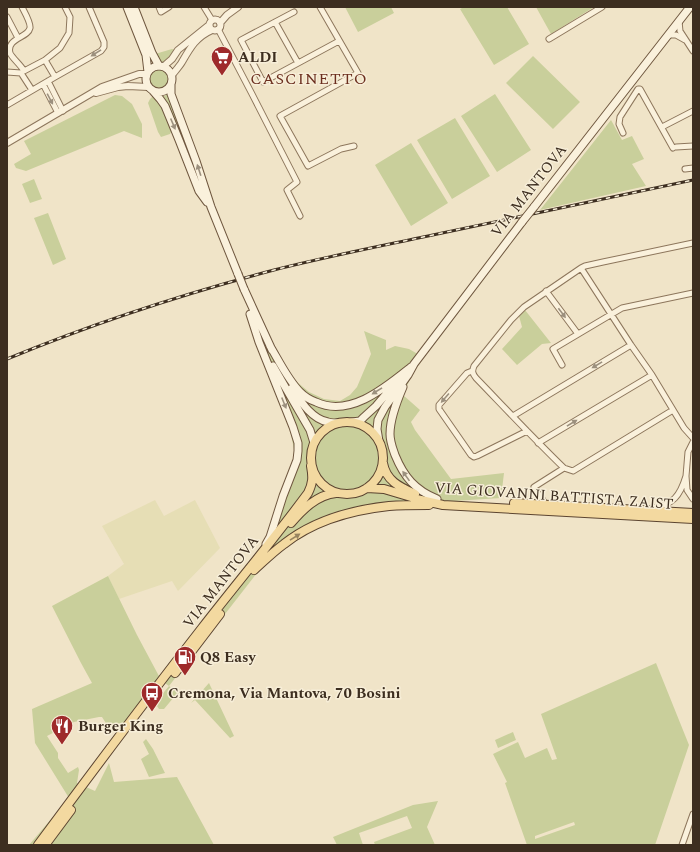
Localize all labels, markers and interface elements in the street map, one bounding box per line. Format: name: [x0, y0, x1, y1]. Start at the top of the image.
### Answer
supermarket icon: ALDI: [209, 44, 235, 77]
place label: ALDI: [238, 46, 278, 69]
one-way arrow: [91, 49, 102, 57]
district label: CASCINETTO: [250, 67, 368, 91]
one-way arrow: [47, 93, 54, 104]
one-way arrow: [170, 119, 176, 131]
street label: VIA MANTOVA: [485, 140, 573, 242]
one-way arrow: [196, 164, 202, 176]
one-way arrow: [558, 307, 566, 318]
one-way arrow: [591, 362, 603, 369]
one-way arrow: [371, 388, 383, 395]
one-way arrow: [441, 394, 450, 403]
one-way arrow: [281, 398, 287, 410]
one-way arrow: [566, 420, 578, 427]
one-way arrow: [402, 471, 410, 481]
street label: VIA GIOVANNI BATTISTA ZAIST: [434, 476, 674, 516]
street label: VIA MANTOVA: [177, 531, 265, 633]
one-way arrow: [289, 533, 301, 540]
fuel station icon: Q8 Easy: [172, 644, 198, 677]
place label: Q8 Easy: [200, 646, 257, 669]
bus stop icon: Cremona, Via Mantova, 70 Bosini: [139, 680, 165, 713]
place label: Cremona, Via Mantova, 70 Bosini: [168, 682, 400, 705]
restaurant icon: Burger King: [49, 713, 75, 746]
place label: Burger King: [78, 715, 163, 738]

